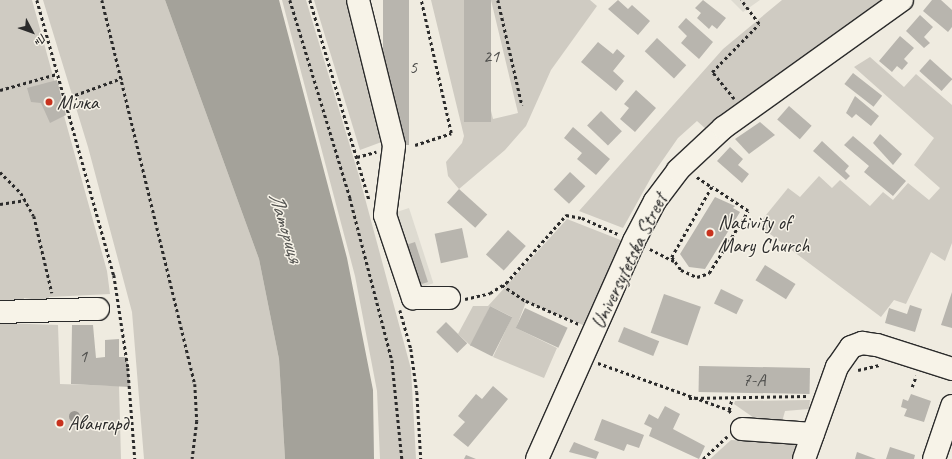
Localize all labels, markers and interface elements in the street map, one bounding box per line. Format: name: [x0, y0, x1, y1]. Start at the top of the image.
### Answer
north arrow: [12, 12, 52, 52]
text: Пн: [32, 31, 50, 49]
house number: 21: [483, 45, 499, 67]
house number: 5: [409, 56, 417, 78]
place label: Мілка: [57, 90, 98, 114]
marker: Мілка: [44, 97, 54, 107]
water label: Латориця: [264, 189, 308, 265]
street label: Universytetska Street: [586, 190, 672, 332]
place label: Nativity of Mary Church: [718, 210, 810, 257]
marker: Nativity of Mary Church: [705, 228, 715, 238]
house number: 1: [79, 345, 87, 367]
house number: 7-А: [742, 369, 766, 391]
place label: Авангард: [68, 411, 128, 435]
marker: Авангард: [55, 418, 65, 428]

